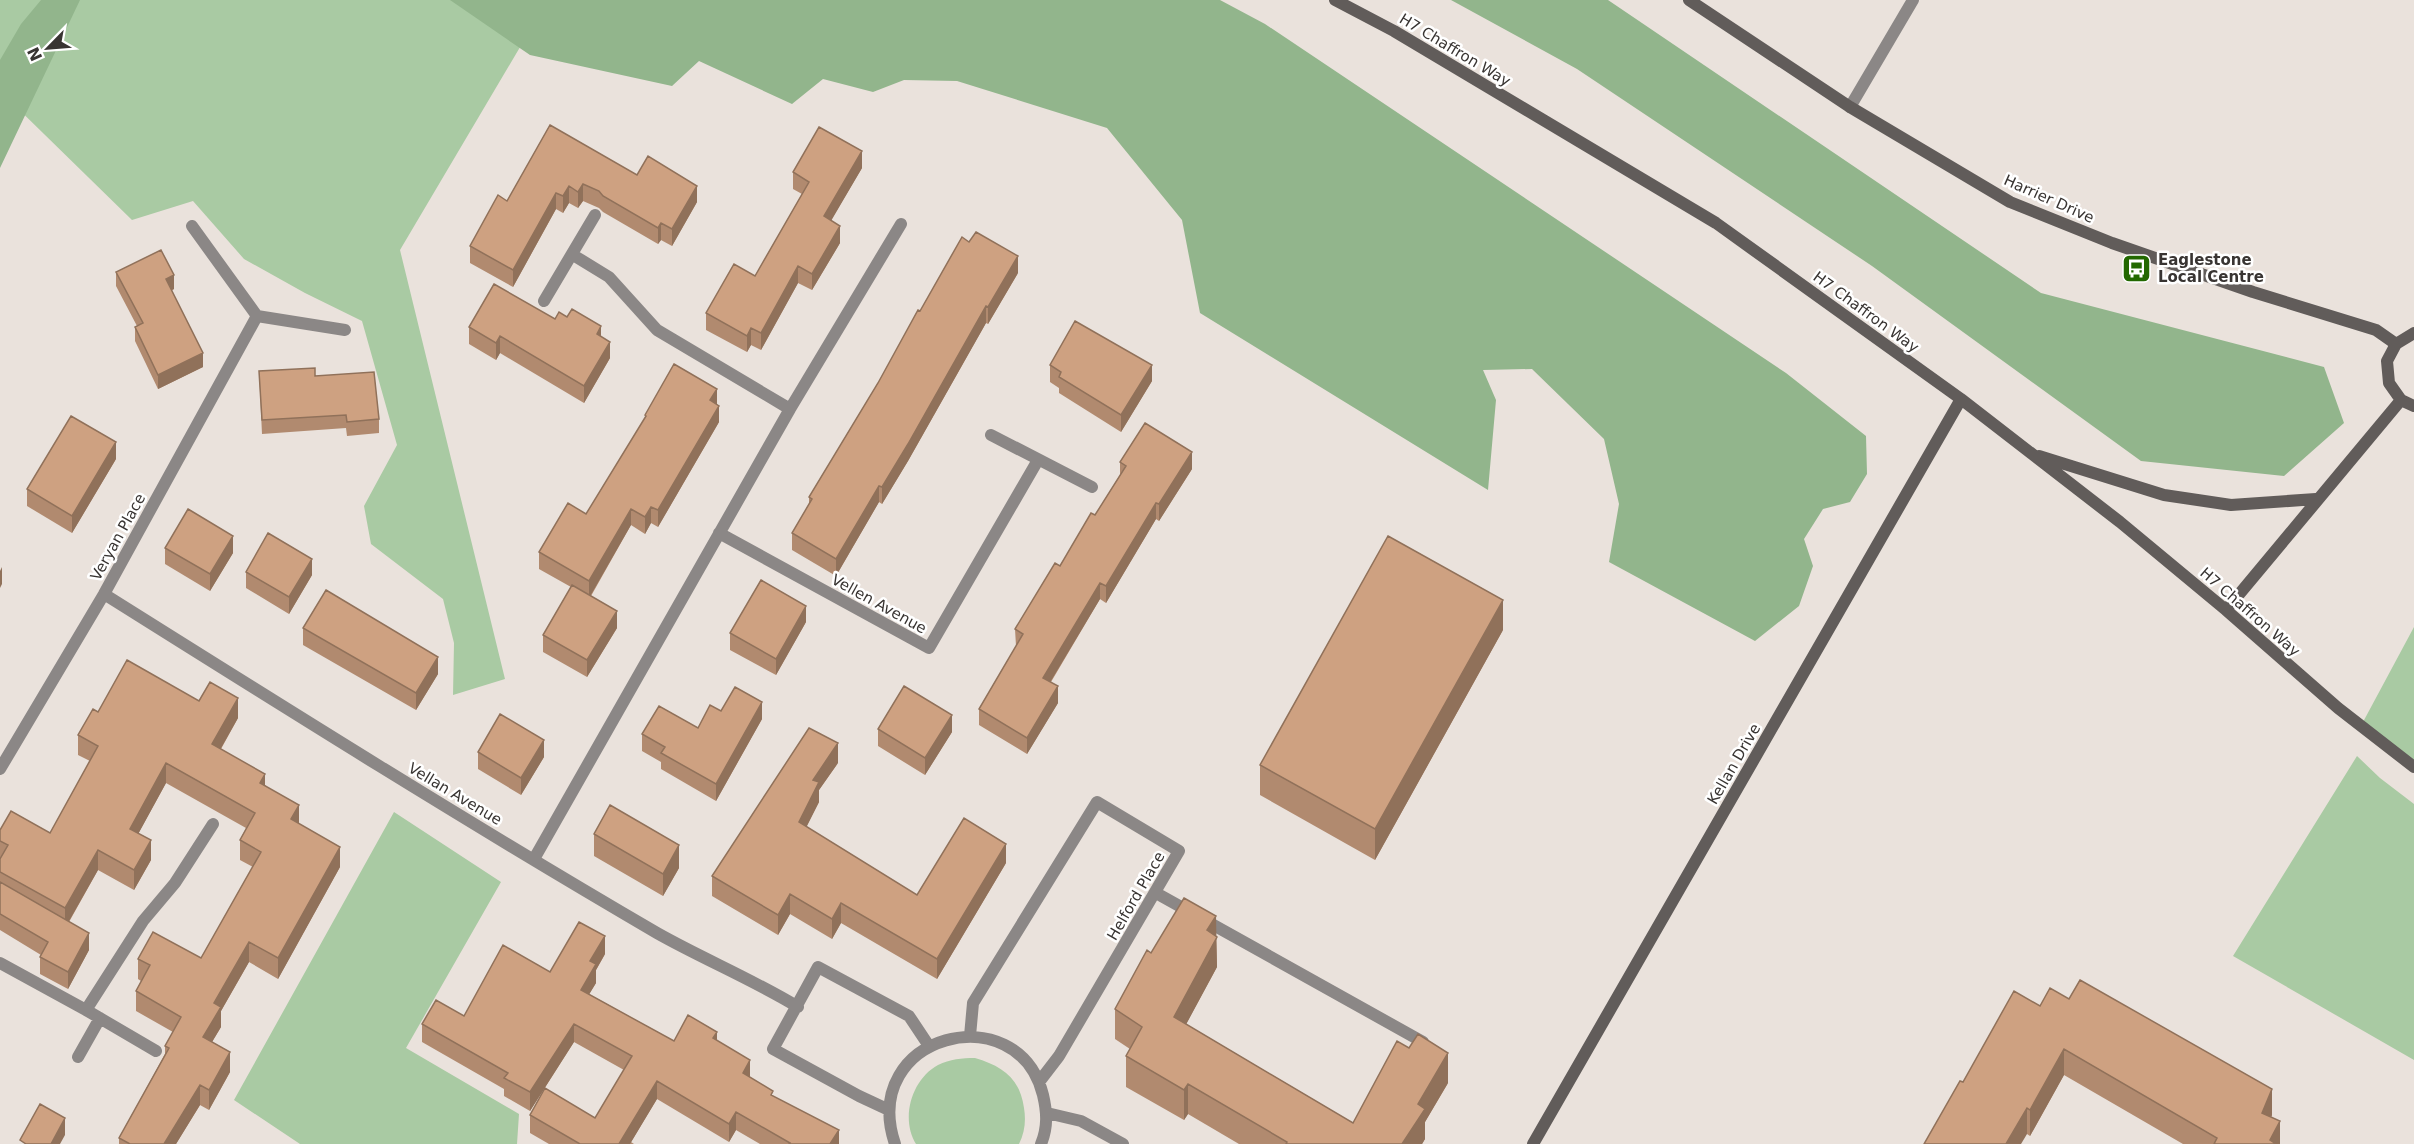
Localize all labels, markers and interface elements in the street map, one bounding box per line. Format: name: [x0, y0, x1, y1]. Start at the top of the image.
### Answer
street label: H7 Chaffron Way: [1396, 10, 1514, 90]
north arrow: [18, 18, 78, 78]
text: N: [23, 44, 46, 64]
street label: Harrier Drive: [2001, 171, 2097, 227]
place label: Eaglestone Local Centre: [2158, 251, 2264, 286]
bus stop icon: Eaglestone Local Centre: [2121, 253, 2153, 285]
street label: H7 Chaffron Way: [1810, 268, 1922, 356]
street label: Veryan Place: [87, 490, 149, 584]
street label: H7 Chaffron Way: [2196, 564, 2304, 660]
street label: Vellen Avenue: [828, 570, 930, 638]
street label: Kellan Drive: [1704, 720, 1764, 808]
street label: Vellan Avenue: [405, 759, 505, 829]
street label: Helford Place: [1103, 849, 1169, 943]

